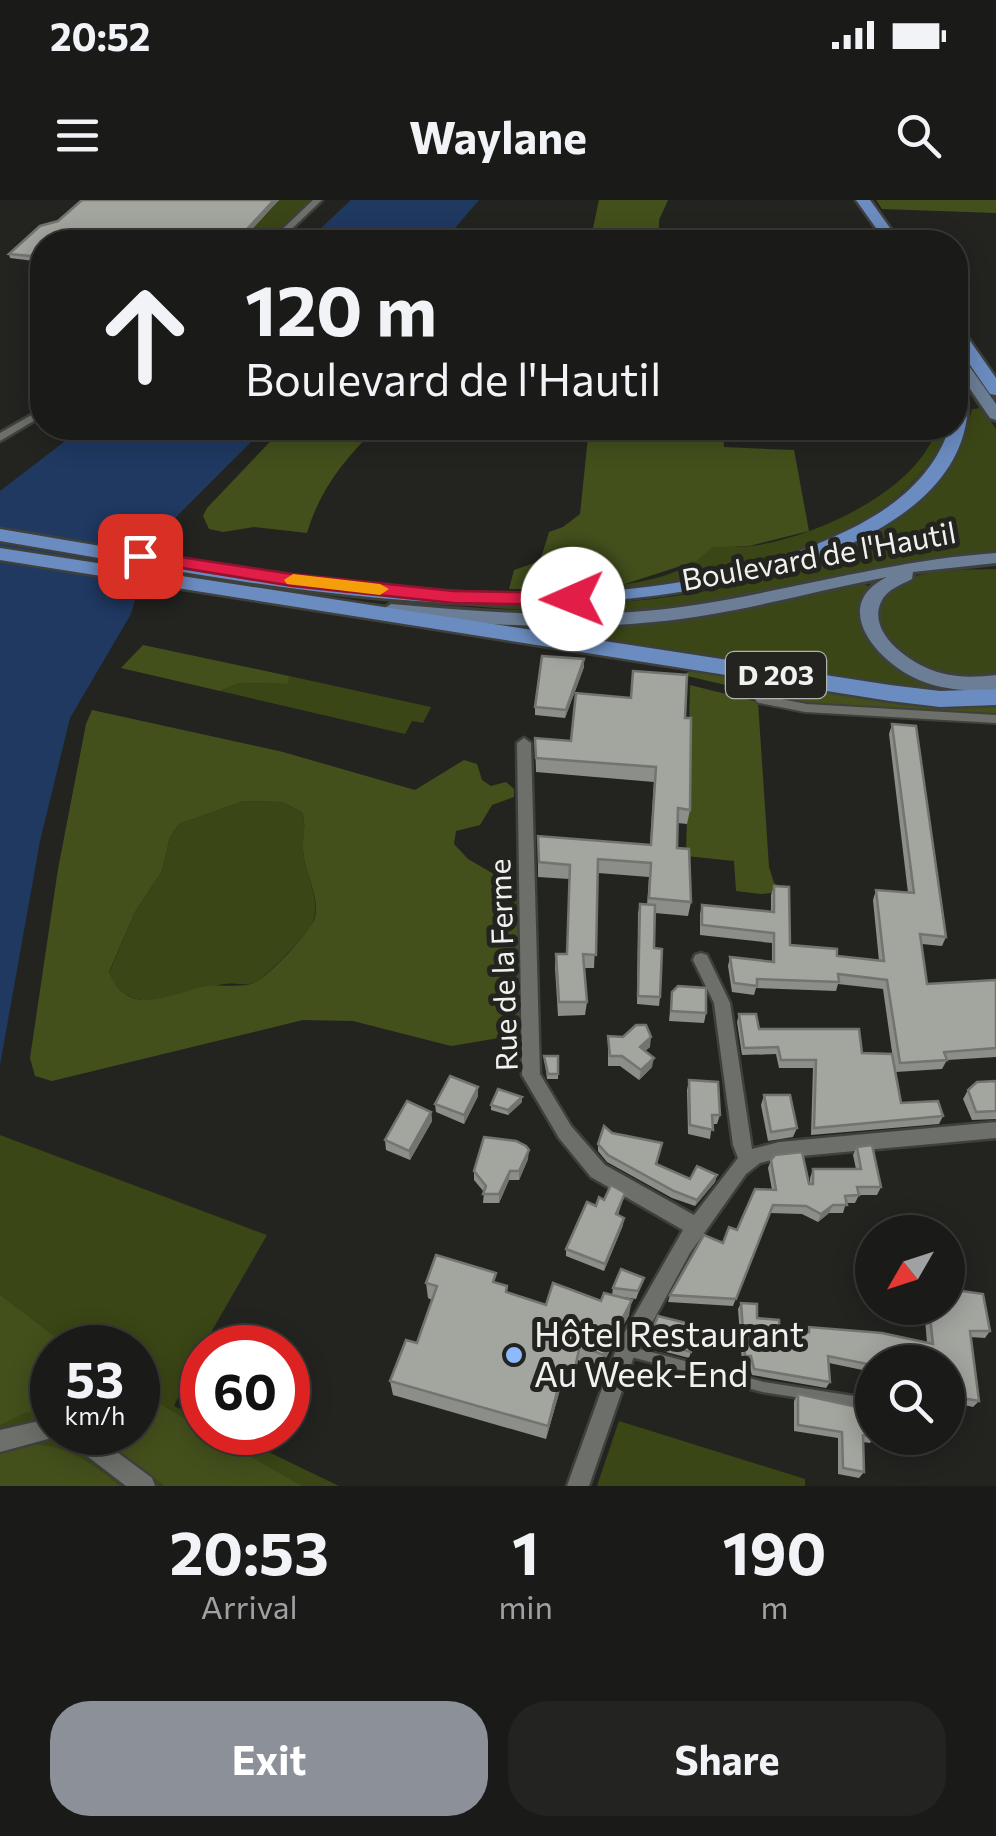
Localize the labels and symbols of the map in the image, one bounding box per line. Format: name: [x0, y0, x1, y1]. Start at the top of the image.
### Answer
street label: Boulevard de l'Hautil: [679, 512, 958, 597]
pin: [98, 514, 183, 599]
position arrow: [521, 547, 625, 651]
road number: D 203: [726, 652, 826, 698]
street label: Rue de la Ferme: [479, 858, 524, 1072]
north arrow: [855, 1215, 965, 1325]
place label: Hôtel Restaurant Au Week-End: [534, 1311, 804, 1394]
speed limit sign: 60: [180, 1325, 310, 1455]
marker: Hôtel Restaurant Au Week-End: [503, 1344, 525, 1366]

